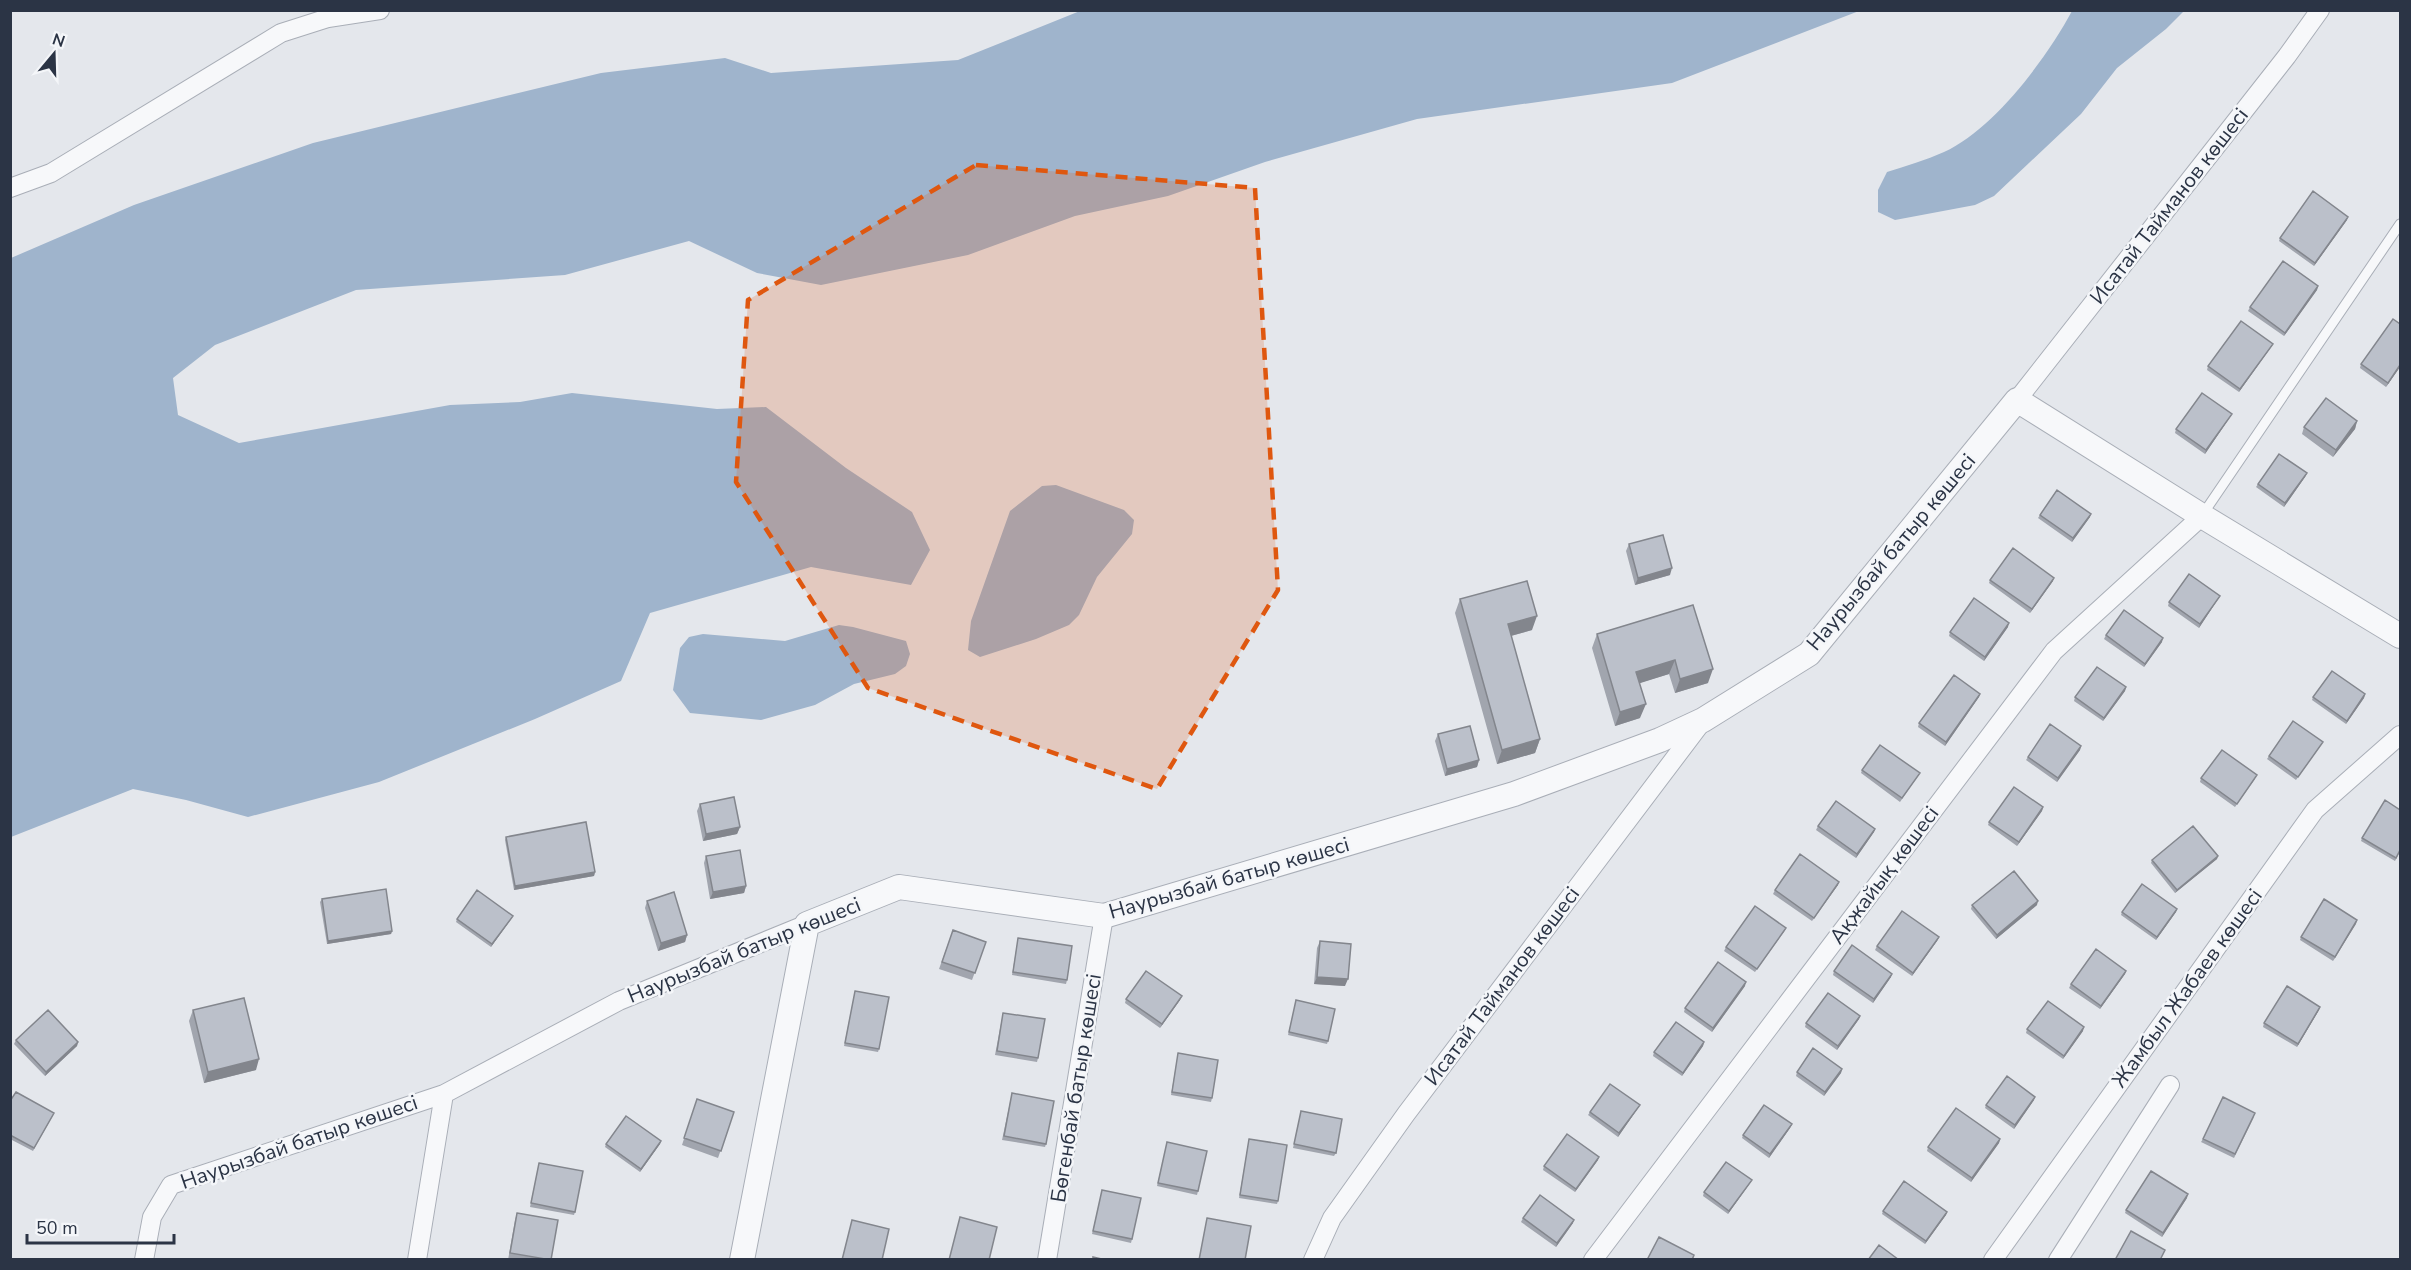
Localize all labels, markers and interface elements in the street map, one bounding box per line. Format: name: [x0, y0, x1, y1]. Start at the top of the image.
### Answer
north arrow: [24, 24, 84, 84]
text: N: [49, 28, 68, 53]
street label: Исатай Тайманов көшесі: [2083, 102, 2255, 310]
street label: Наурызбай батыр көшесі: [1800, 448, 1982, 656]
street label: Ақжайық көшесі: [1823, 800, 1945, 950]
street label: Наурызбай батыр көшесі: [1105, 830, 1353, 926]
street label: Исатай Тайманов көшесі: [1418, 881, 1586, 1091]
street label: Жамбыл Жабаев көшесі: [2105, 883, 2269, 1093]
street label: Наурызбай батыр көшесі: [623, 890, 865, 1010]
street label: Бөгенбай батыр көшесі: [1044, 972, 1108, 1204]
street label: Наурызбай батыр көшесі: [177, 1088, 421, 1196]
scale bar: [27, 1207, 174, 1245]
text: 50 m: [36, 1216, 78, 1240]

